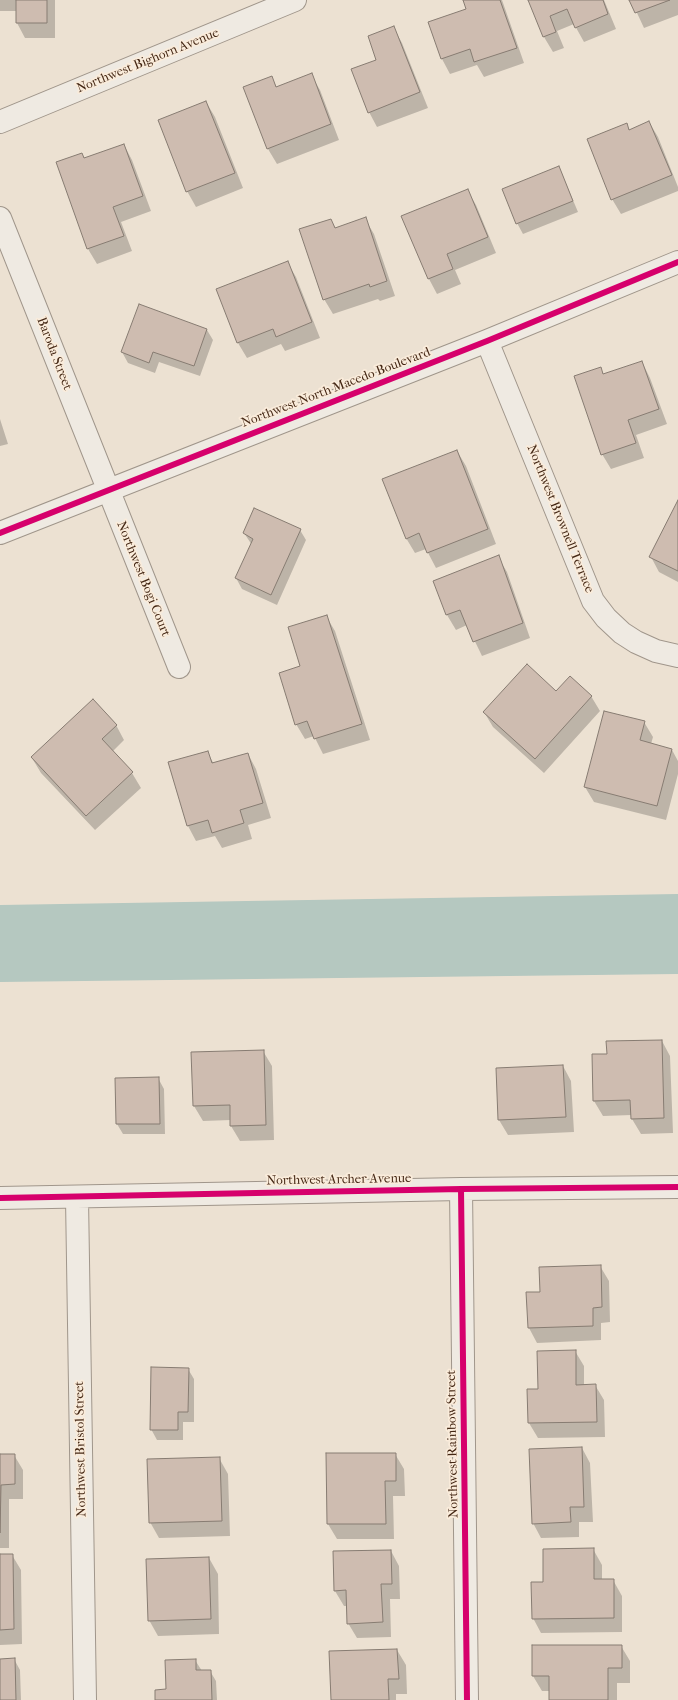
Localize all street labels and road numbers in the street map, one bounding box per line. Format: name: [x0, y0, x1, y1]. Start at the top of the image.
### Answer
street label: Northwest Bighorn Avenue: [75, 25, 221, 97]
street label: Baroda Street: [33, 315, 75, 393]
street label: Northwest North Macedo Boulevard: [239, 345, 433, 431]
street label: Northwest Brownell Terrace: [523, 443, 597, 595]
street label: Northwest Bogi Court: [113, 519, 173, 639]
street label: Northwest Archer Avenue: [266, 1171, 412, 1189]
street label: Northwest Rainbow Street: [444, 1370, 462, 1518]
street label: Northwest Bristol Street: [72, 1381, 90, 1517]

